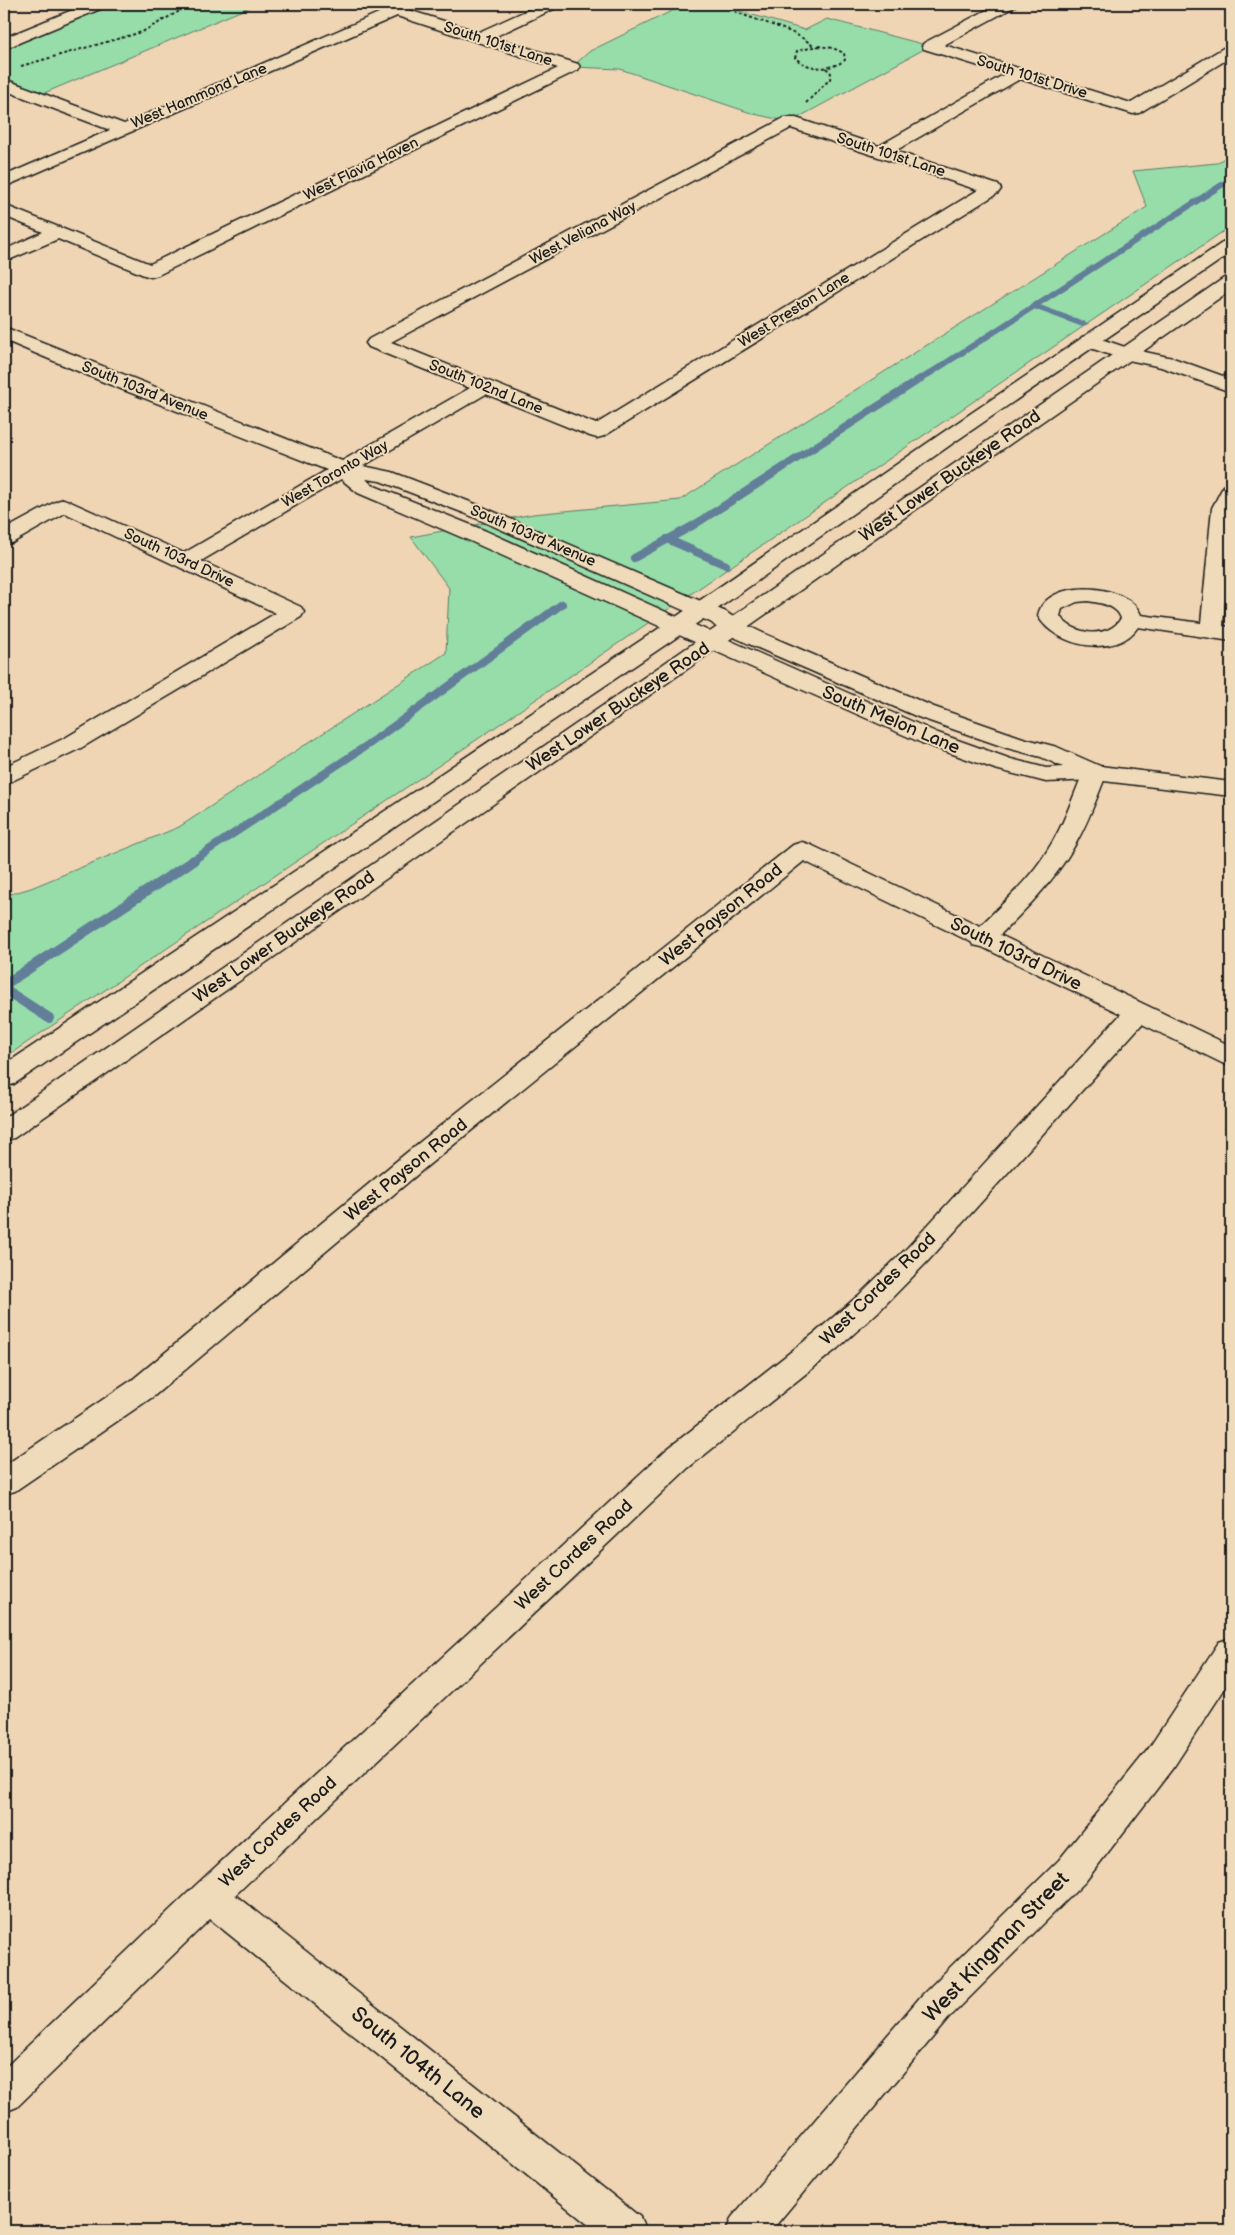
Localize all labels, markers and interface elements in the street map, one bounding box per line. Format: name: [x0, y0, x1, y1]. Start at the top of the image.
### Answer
street label: South 101st Lane: [441, 17, 555, 71]
street label: South 101st Drive: [974, 51, 1090, 103]
street label: West Hammond Lane: [128, 59, 270, 133]
street label: South 101st Lane: [834, 128, 948, 182]
street label: West Flavia Haven: [300, 133, 422, 205]
street label: West Veliana Way: [526, 197, 640, 269]
street label: West Preston Lane: [735, 268, 853, 352]
street label: South 102nd Lane: [426, 355, 546, 419]
street label: South 103rd Avenue: [79, 357, 211, 425]
street label: West Lower Buckeye Road: [855, 405, 1045, 547]
street label: West Toronto Way: [278, 436, 392, 512]
street label: South 103rd Avenue: [467, 501, 599, 571]
street label: South 103rd Drive: [121, 524, 237, 592]
street label: West Lower Buckeye Road: [522, 638, 714, 776]
street label: South Melon Lane: [819, 682, 963, 759]
street label: West Payson Road: [655, 859, 787, 971]
street label: West Lower Buckeye Road: [189, 866, 379, 1008]
street label: South 103rd Drive: [947, 913, 1085, 995]
street label: West Payson Road: [340, 1114, 472, 1226]
street label: West Cordes Road: [816, 1228, 940, 1350]
street label: West Cordes Road: [511, 1495, 637, 1615]
street label: West Cordes Road: [215, 1772, 341, 1892]
street label: West Kingman Street: [918, 1866, 1075, 2027]
street label: South 104th Lane: [346, 2002, 490, 2124]

